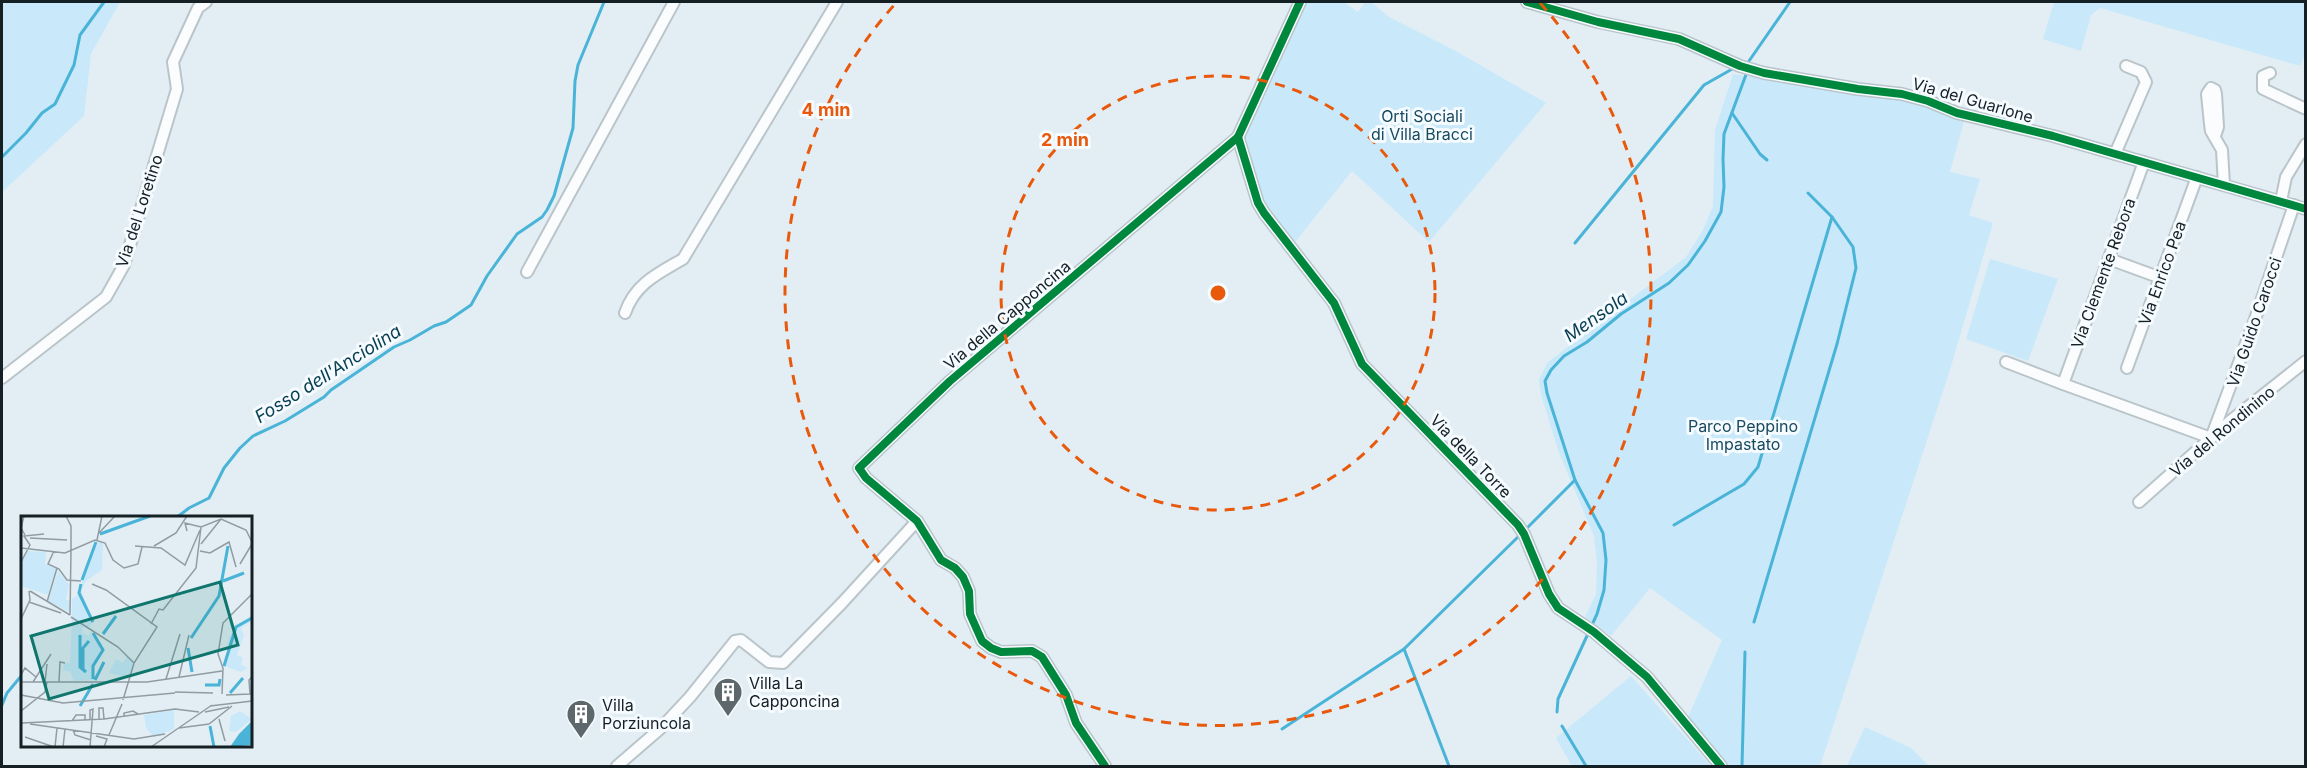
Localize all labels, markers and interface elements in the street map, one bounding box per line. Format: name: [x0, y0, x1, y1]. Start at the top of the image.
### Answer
street label: Via del Guarlone: [1910, 73, 2036, 127]
text: 4 min: [802, 99, 850, 120]
park label: Orti Sociali di Villa Bracci: [1371, 106, 1473, 144]
text: 2 min: [1041, 129, 1089, 150]
street label: Via del Loretino: [111, 152, 167, 270]
street label: Via Clemente Rebora: [2066, 195, 2140, 351]
street label: Via Enrico Pea: [2134, 218, 2190, 328]
street label: Via Guido Carocci: [2222, 255, 2286, 389]
street label: Via della Capponcina: [939, 256, 1075, 374]
centre of rings: [1208, 283, 1228, 303]
water label: Mensola: [1560, 287, 1632, 346]
water label: Fosso dell'Anciolina: [251, 320, 405, 427]
street label: Via del Rondinino: [2165, 381, 2279, 481]
street label: Via della Torre: [1426, 410, 1516, 502]
park label: Parco Peppino Impastato: [1688, 416, 1798, 454]
inset map: [21, 516, 252, 747]
place label: Villa La Capponcina: [749, 673, 840, 711]
building icon: Villa La Capponcina: [712, 676, 744, 718]
place label: Villa Porziuncola: [602, 695, 691, 733]
building icon: Villa Porziuncola: [565, 698, 597, 740]

